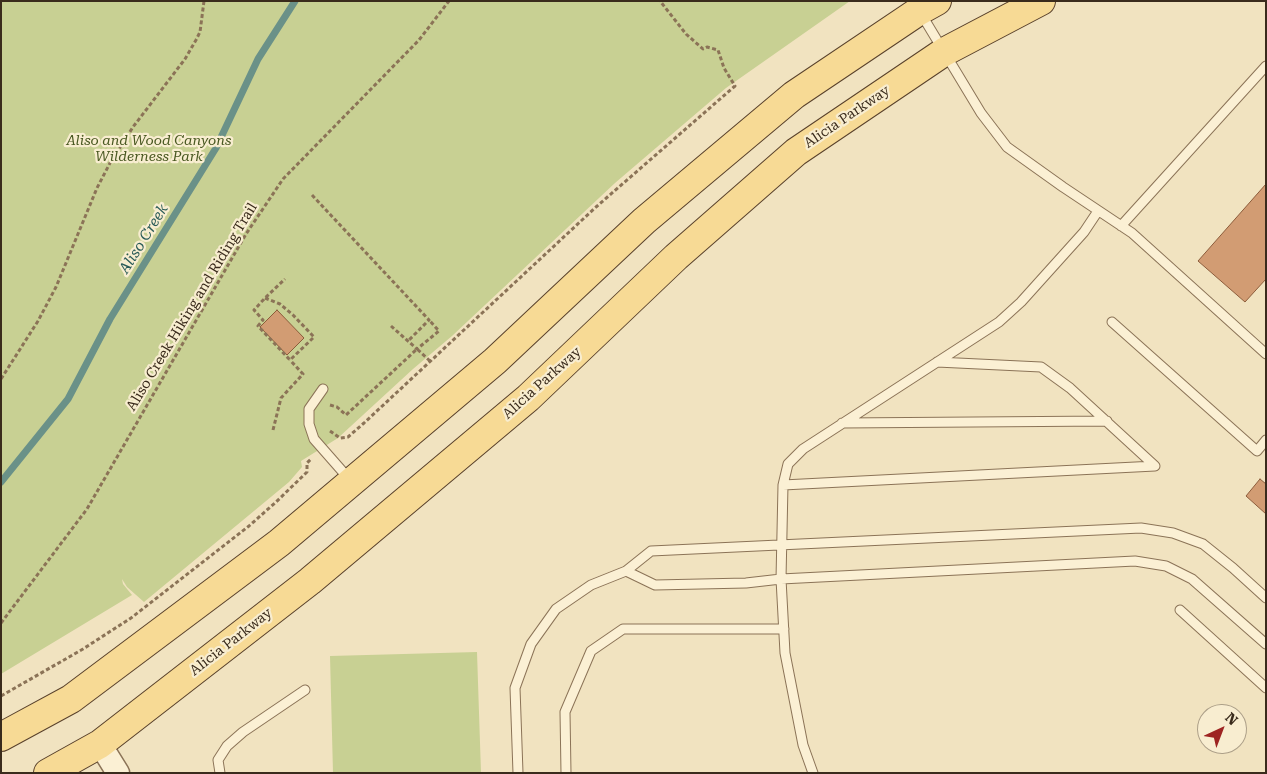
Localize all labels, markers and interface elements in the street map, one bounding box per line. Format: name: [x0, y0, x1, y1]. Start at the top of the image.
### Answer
street label: Alicia Parkway: [801, 82, 893, 152]
park label: Aliso and Wood Canyons Wilderness Park: [66, 133, 232, 166]
street label: Aliso Creek Hiking and Riding Trail: [123, 200, 261, 414]
water label: Aliso Creek: [116, 201, 172, 277]
street label: Alicia Parkway: [499, 343, 585, 423]
street label: Alicia Parkway: [187, 605, 275, 679]
north arrow: [1197, 704, 1247, 754]
text: N: [1222, 709, 1241, 728]

